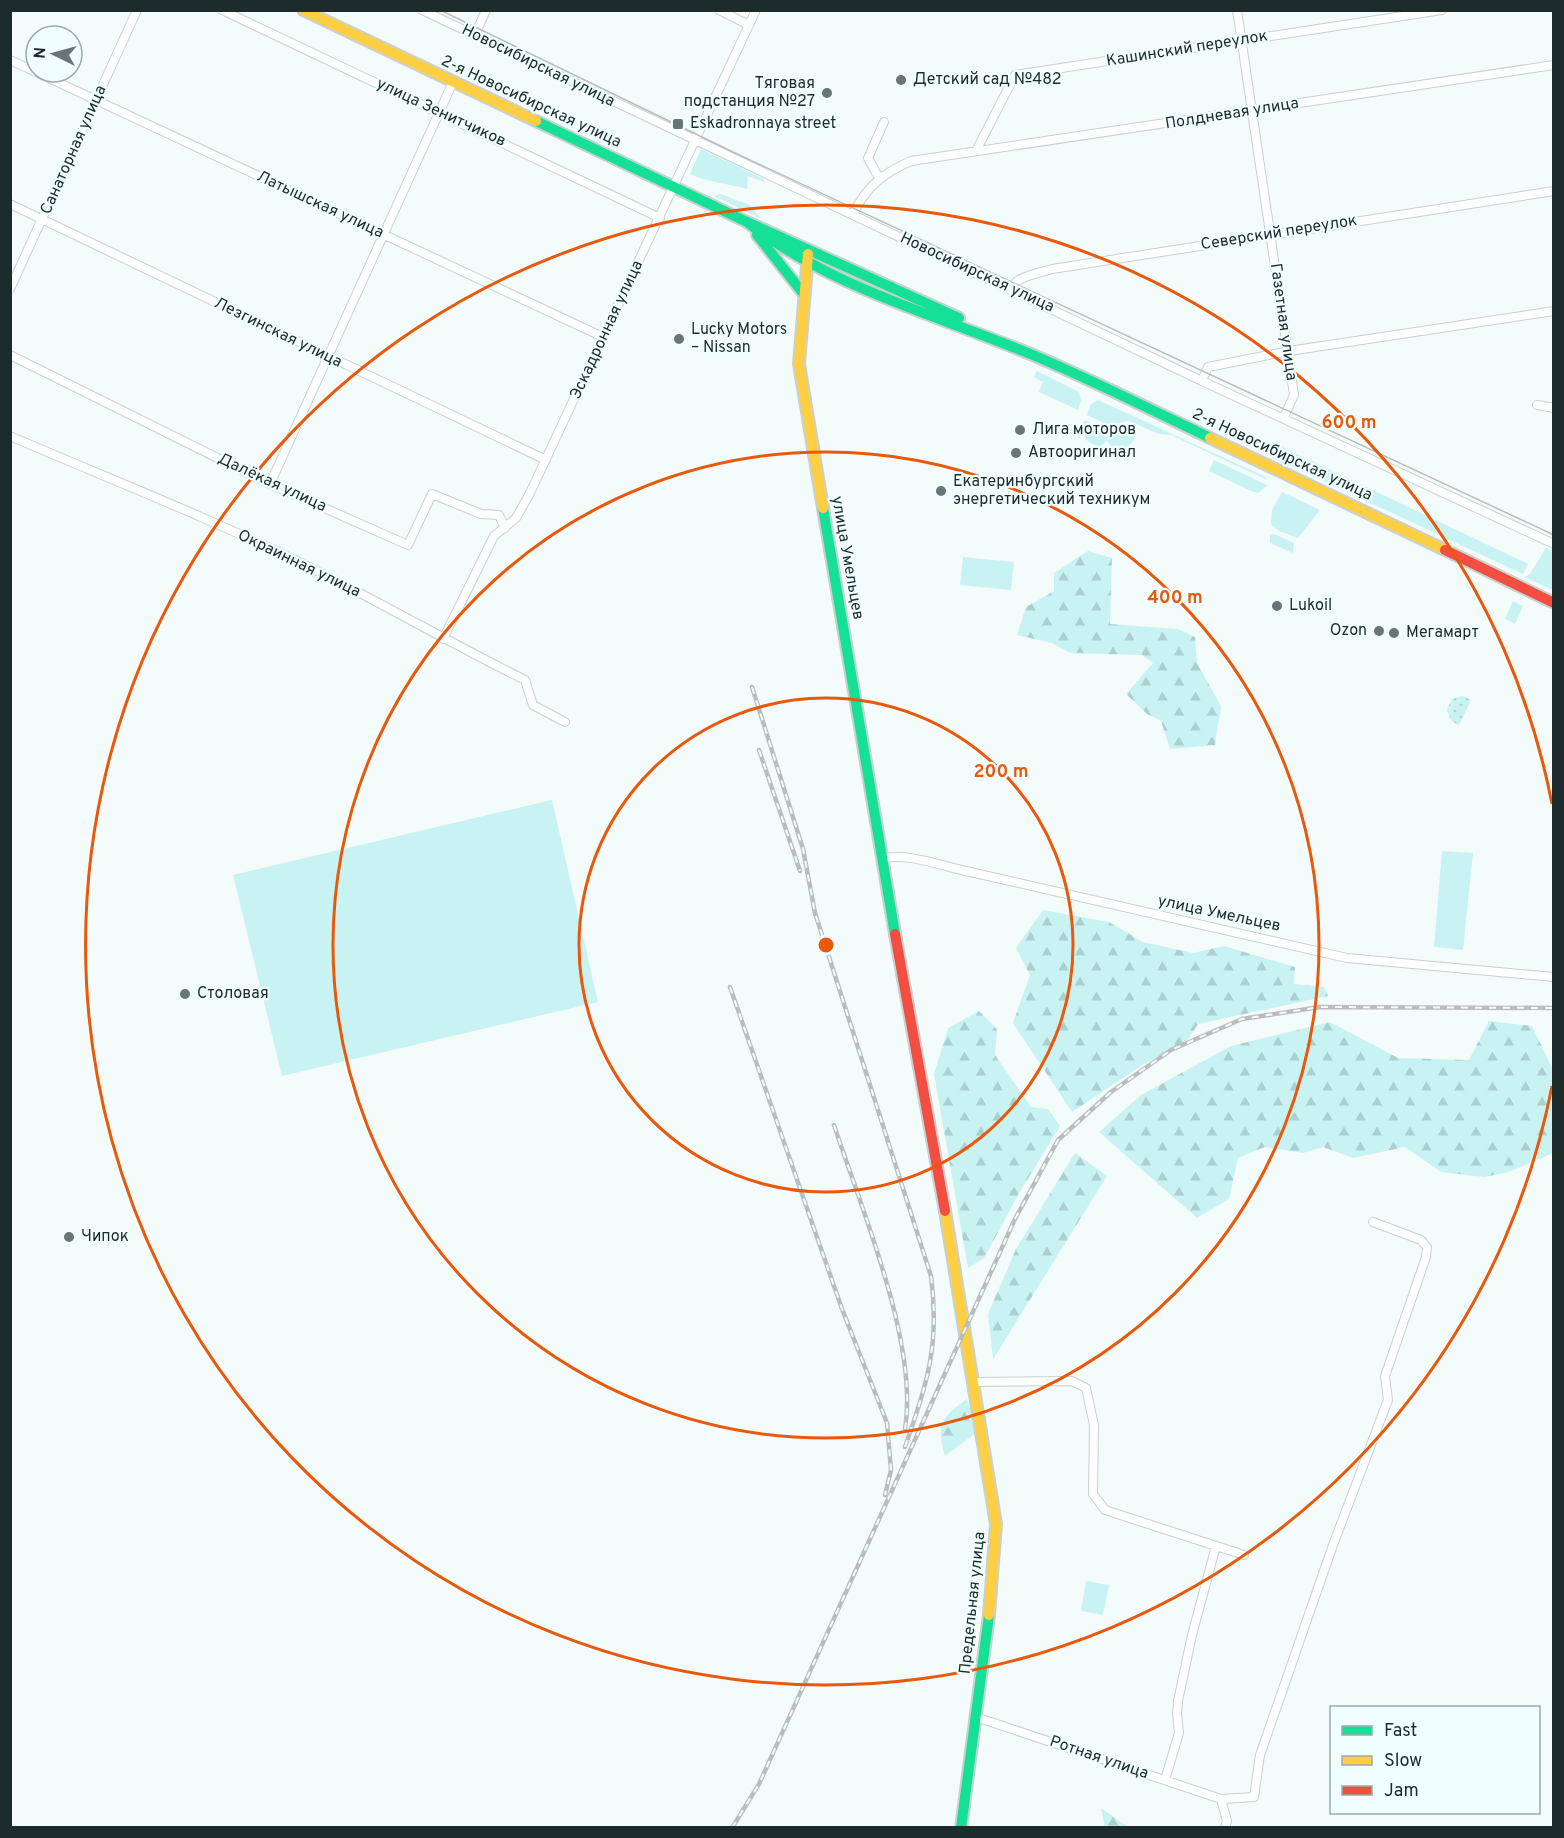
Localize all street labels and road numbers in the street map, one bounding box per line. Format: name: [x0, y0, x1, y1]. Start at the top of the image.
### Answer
street label: Новосибирская улица: [458, 20, 618, 112]
street label: Кашинский переулок: [1105, 26, 1269, 72]
street label: 2-я Новосибирская улица: [438, 51, 624, 153]
street label: улица Зенитчиков: [373, 74, 509, 152]
street label: Санаторная улица: [37, 82, 111, 218]
street label: Полдневая улица: [1164, 94, 1300, 134]
street label: Латышская улица: [253, 167, 387, 243]
street label: Северский переулок: [1199, 211, 1359, 255]
street label: Новосибирская улица: [897, 228, 1057, 318]
street label: Эскадронная улица: [566, 257, 648, 403]
street label: Газетная улица: [1265, 262, 1301, 382]
street label: Лезгинская улица: [211, 293, 345, 373]
street label: 2-я Новосибирская улица: [1189, 404, 1375, 506]
street label: Далёкая улица: [215, 449, 329, 517]
street label: улица Умельцев: [826, 495, 868, 621]
street label: Окраинная улица: [234, 526, 364, 602]
street label: улица Умельцев: [1156, 891, 1282, 937]
street label: Предельная улица: [956, 1531, 990, 1675]
street label: Ротная улица: [1047, 1732, 1151, 1784]

